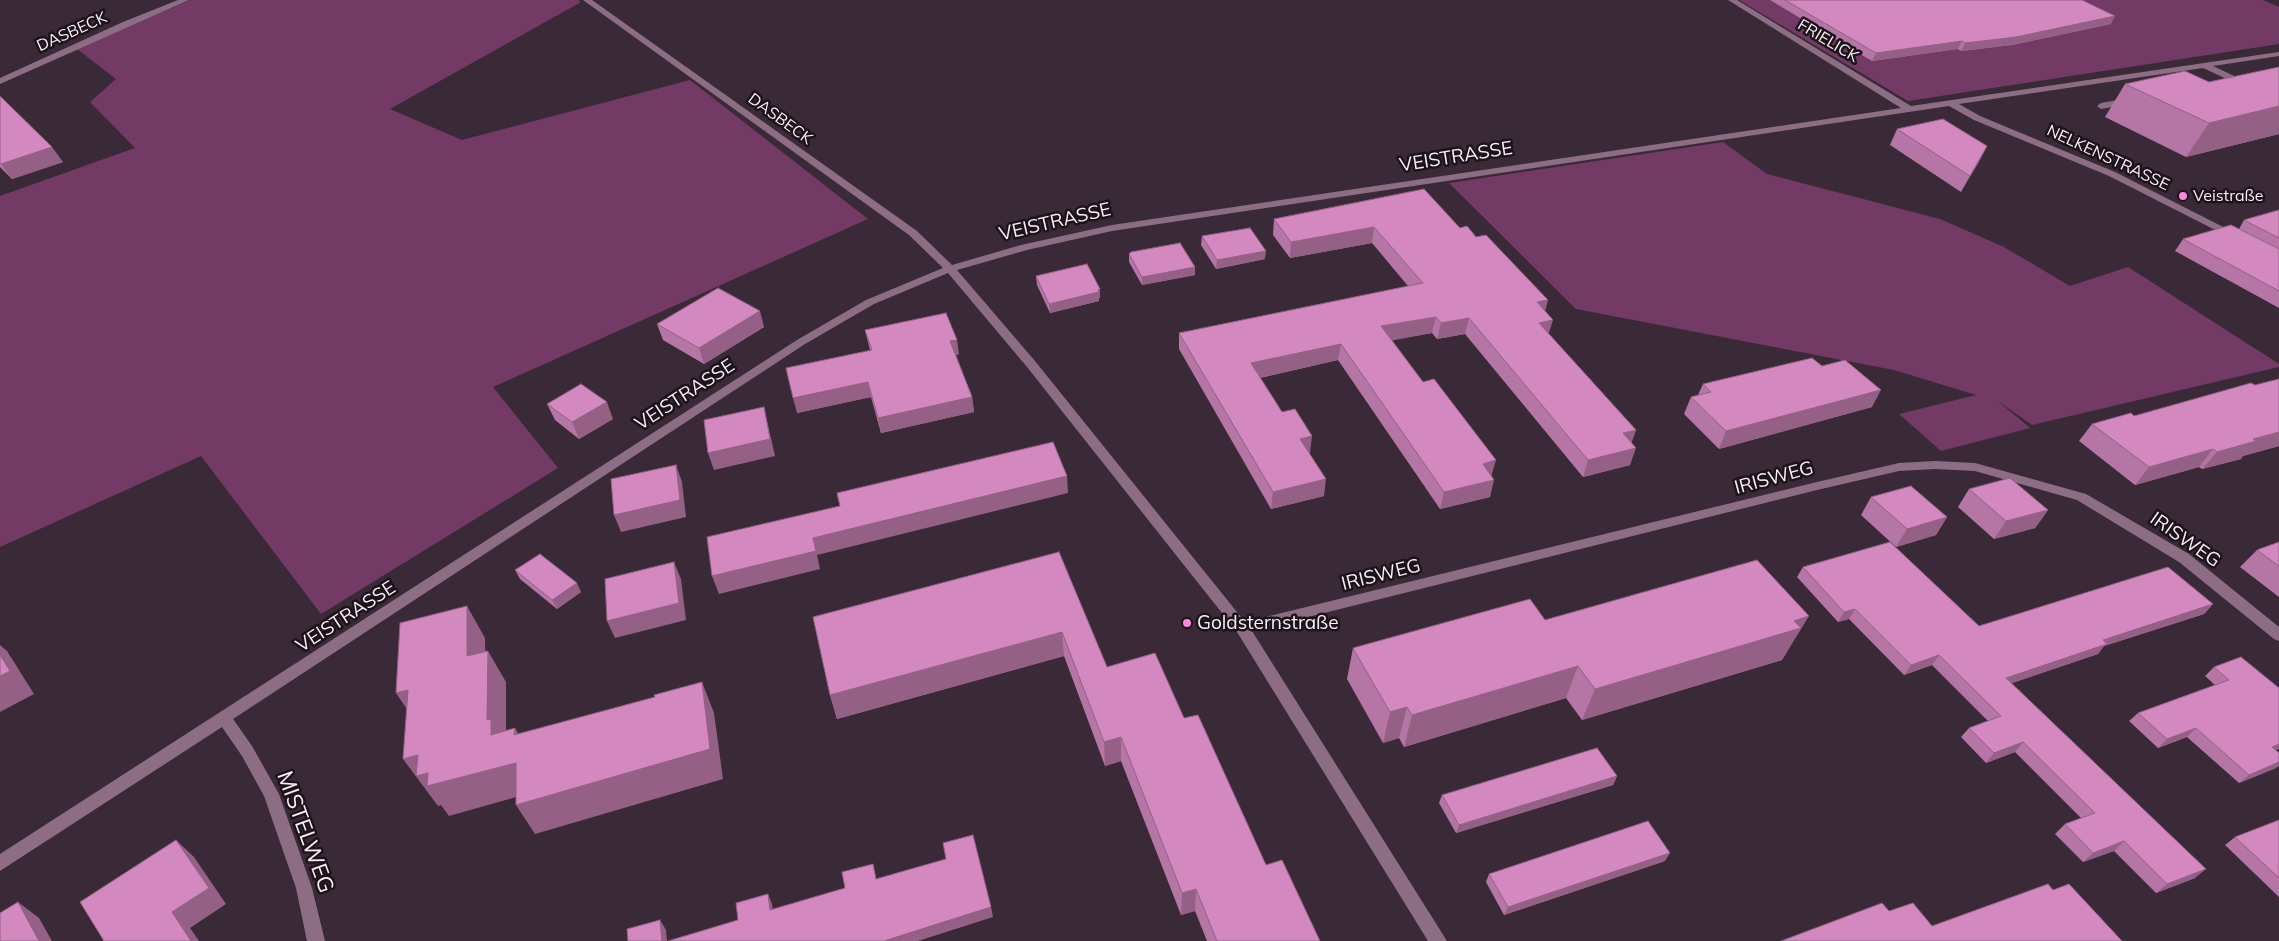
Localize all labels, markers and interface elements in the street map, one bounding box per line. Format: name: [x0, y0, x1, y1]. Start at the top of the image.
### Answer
street label: DASBECK: [34, 8, 110, 56]
street label: FRIELICK: [1794, 15, 1862, 67]
street label: DASBECK: [744, 89, 816, 149]
street label: NELKENSTRASSE: [2044, 121, 2172, 195]
street label: VEISTRASSE: [1398, 137, 1514, 177]
place label: Veistraße: [2193, 186, 2263, 206]
marker: Veistraße: [2177, 190, 2189, 202]
street label: VEISTRASSE: [997, 198, 1113, 246]
street label: VEISTRASSE: [631, 354, 739, 436]
street label: IRISWEG: [1732, 457, 1816, 499]
street label: IRISWEG: [2145, 508, 2225, 572]
street label: IRISWEG: [1339, 554, 1423, 596]
street label: VEISTRASSE: [292, 576, 400, 658]
place label: Goldsternstraße: [1197, 612, 1338, 634]
marker: Goldsternstraße: [1181, 617, 1193, 629]
street label: MISTELWEG: [271, 768, 339, 896]

